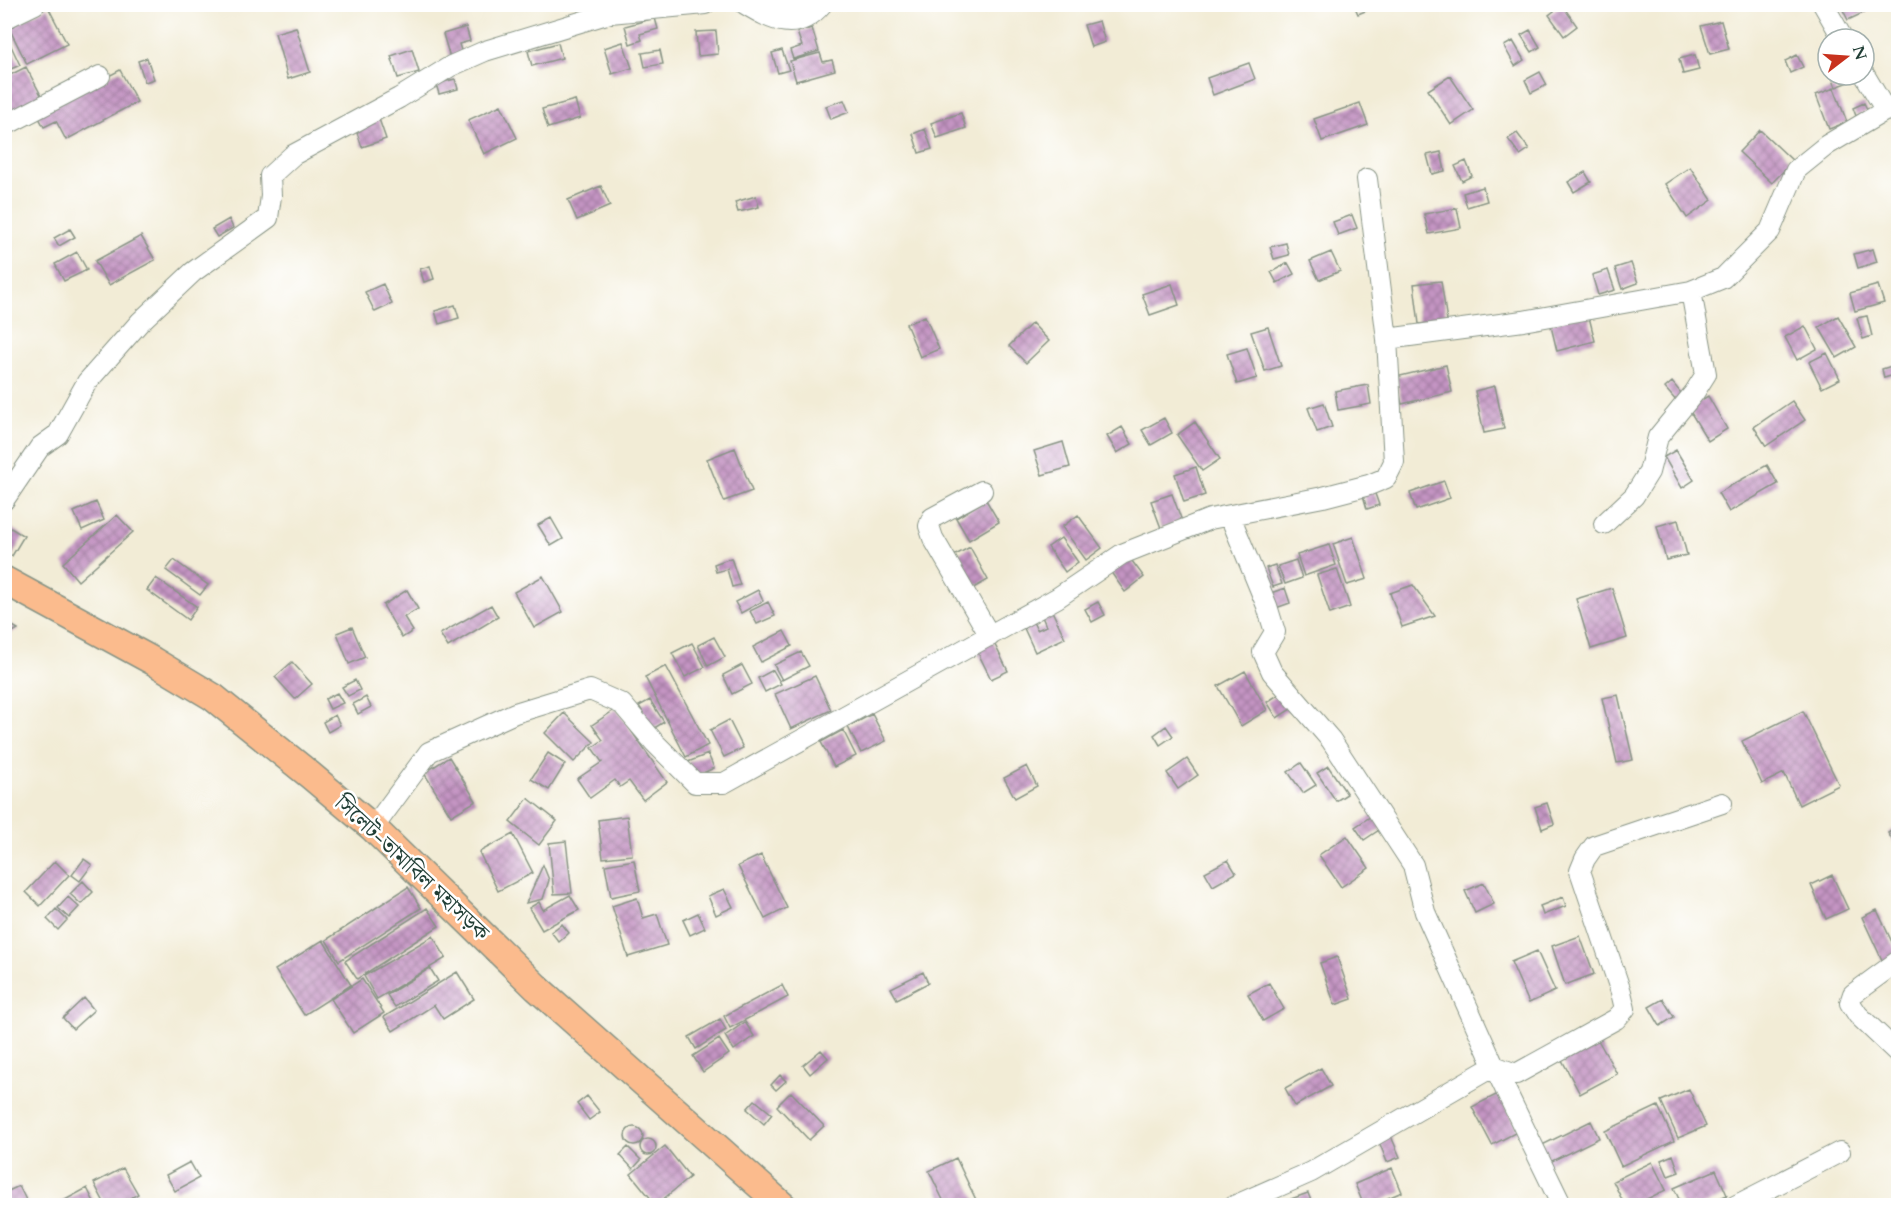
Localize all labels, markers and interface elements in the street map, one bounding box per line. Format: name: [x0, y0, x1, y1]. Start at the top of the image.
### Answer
north arrow: [1816, 27, 1876, 87]
text: N: [1847, 43, 1872, 63]
street label: সিলেট-তামাবিল মহাসড়ক: [328, 788, 497, 949]

